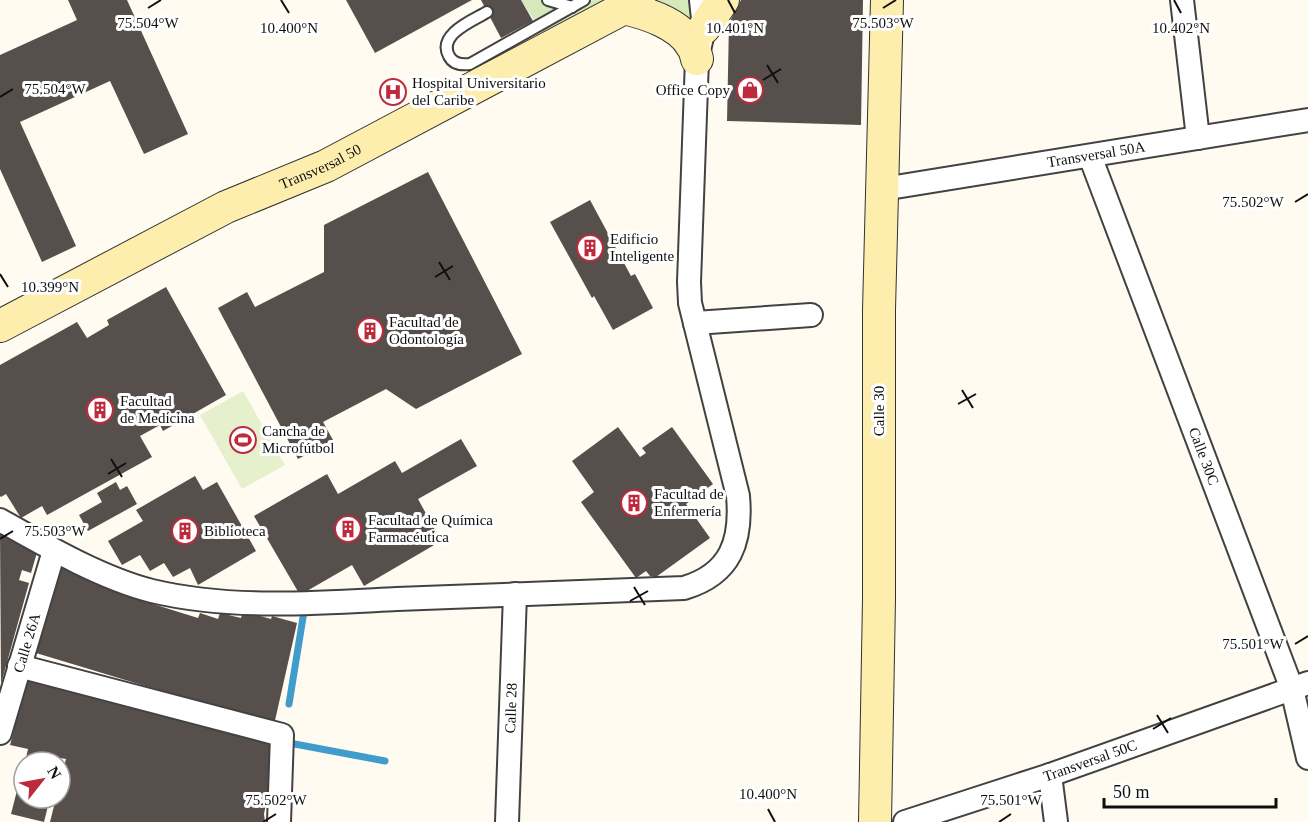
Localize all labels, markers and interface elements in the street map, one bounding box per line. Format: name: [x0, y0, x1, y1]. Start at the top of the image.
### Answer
text: 75.504°W: [117, 15, 180, 31]
text: 75.503°W: [852, 15, 915, 31]
text: 10.400°N: [260, 20, 318, 36]
text: 10.401°N: [706, 20, 764, 36]
text: 10.402°N: [1152, 20, 1210, 36]
place label: Hospital Universitario del Caribe: [412, 75, 546, 108]
shop icon: Office Copy: [735, 75, 765, 105]
hospital icon: Hospital Universitario del Caribe: [378, 77, 408, 107]
text: 75.504°W: [24, 81, 87, 97]
place label: Office Copy: [656, 82, 730, 98]
street label: Transversal 50A: [1046, 139, 1147, 170]
street label: Transversal 50: [277, 141, 364, 192]
text: 75.502°W: [1222, 194, 1285, 210]
place label: Edificio Inteligente: [610, 231, 674, 264]
building icon: Edificio Inteligente: [575, 233, 605, 263]
text: 10.399°N: [21, 279, 79, 295]
place label: Facultad de Odontología: [389, 314, 464, 347]
building icon: Facultad de Odontología: [355, 316, 385, 346]
street label: Calle 30: [871, 386, 887, 436]
place label: Facultad de Medicina: [120, 393, 195, 426]
building icon: Facultad de Medicina: [85, 395, 115, 425]
place label: Cancha de Microfútbol: [262, 423, 335, 456]
sports icon: Cancha de Microfútbol: [228, 425, 258, 455]
street label: Calle 30C: [1186, 425, 1222, 487]
place label: Facultad de Enfermería: [654, 486, 724, 519]
building icon: Facultad de Enfermería: [619, 488, 649, 518]
place label: Facultad de Química Farmacéutica: [368, 512, 493, 545]
building icon: Facultad de Química Farmacéutica: [333, 514, 363, 544]
building icon: Biblioteca: [170, 516, 200, 546]
text: 75.503°W: [24, 523, 87, 539]
place label: Biblioteca: [204, 523, 266, 539]
street label: Calle 26A: [10, 611, 43, 675]
text: 75.501°W: [1222, 636, 1285, 652]
street label: Calle 28: [502, 683, 520, 734]
street label: Transversal 50C: [1041, 737, 1139, 785]
north arrow: [12, 750, 72, 810]
text: N: [44, 763, 65, 782]
scale bar: [1104, 771, 1276, 809]
text: 50 m: [1113, 782, 1150, 802]
text: 10.400°N: [739, 786, 797, 802]
text: 75.502°W: [245, 792, 308, 808]
text: 75.501°W: [980, 792, 1043, 808]

